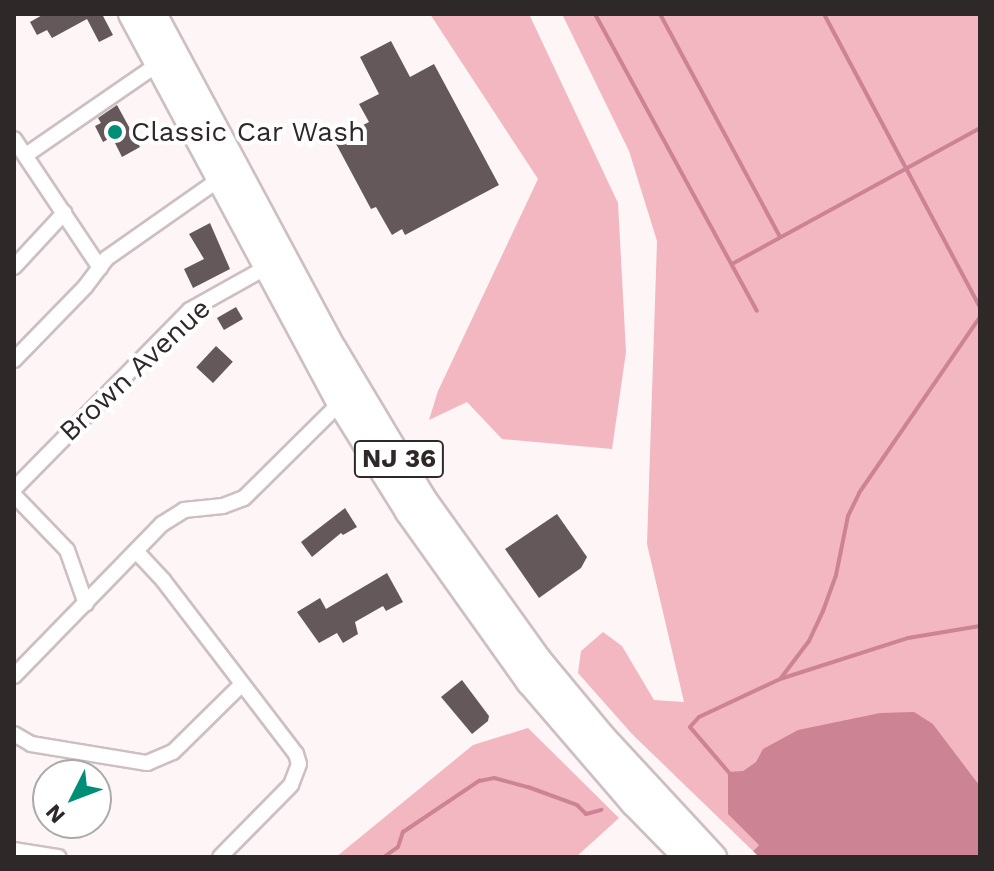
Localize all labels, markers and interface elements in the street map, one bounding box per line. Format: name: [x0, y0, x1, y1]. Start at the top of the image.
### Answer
place label: Classic Car Wash: [131, 115, 367, 149]
marker: Classic Car Wash: [106, 123, 124, 141]
street label: Brown Avenue: [52, 291, 218, 449]
road number: NJ 36: [353, 437, 445, 481]
north arrow: [32, 759, 112, 839]
text: N: [41, 800, 70, 828]

